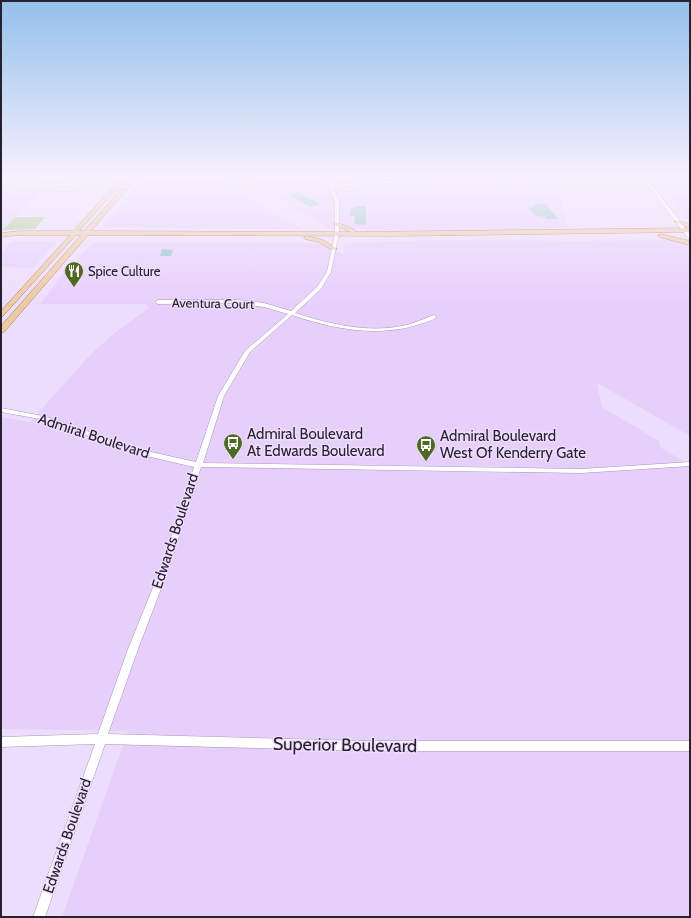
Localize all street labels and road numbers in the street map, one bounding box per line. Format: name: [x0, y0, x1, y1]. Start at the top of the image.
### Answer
street label: Aventura Court: [172, 294, 255, 312]
street label: Admiral Boulevard: [36, 410, 152, 462]
street label: Edwards Boulevard: [148, 471, 202, 591]
street label: Superior Boulevard: [273, 733, 417, 757]
street label: Edwards Boulevard: [39, 776, 95, 896]

